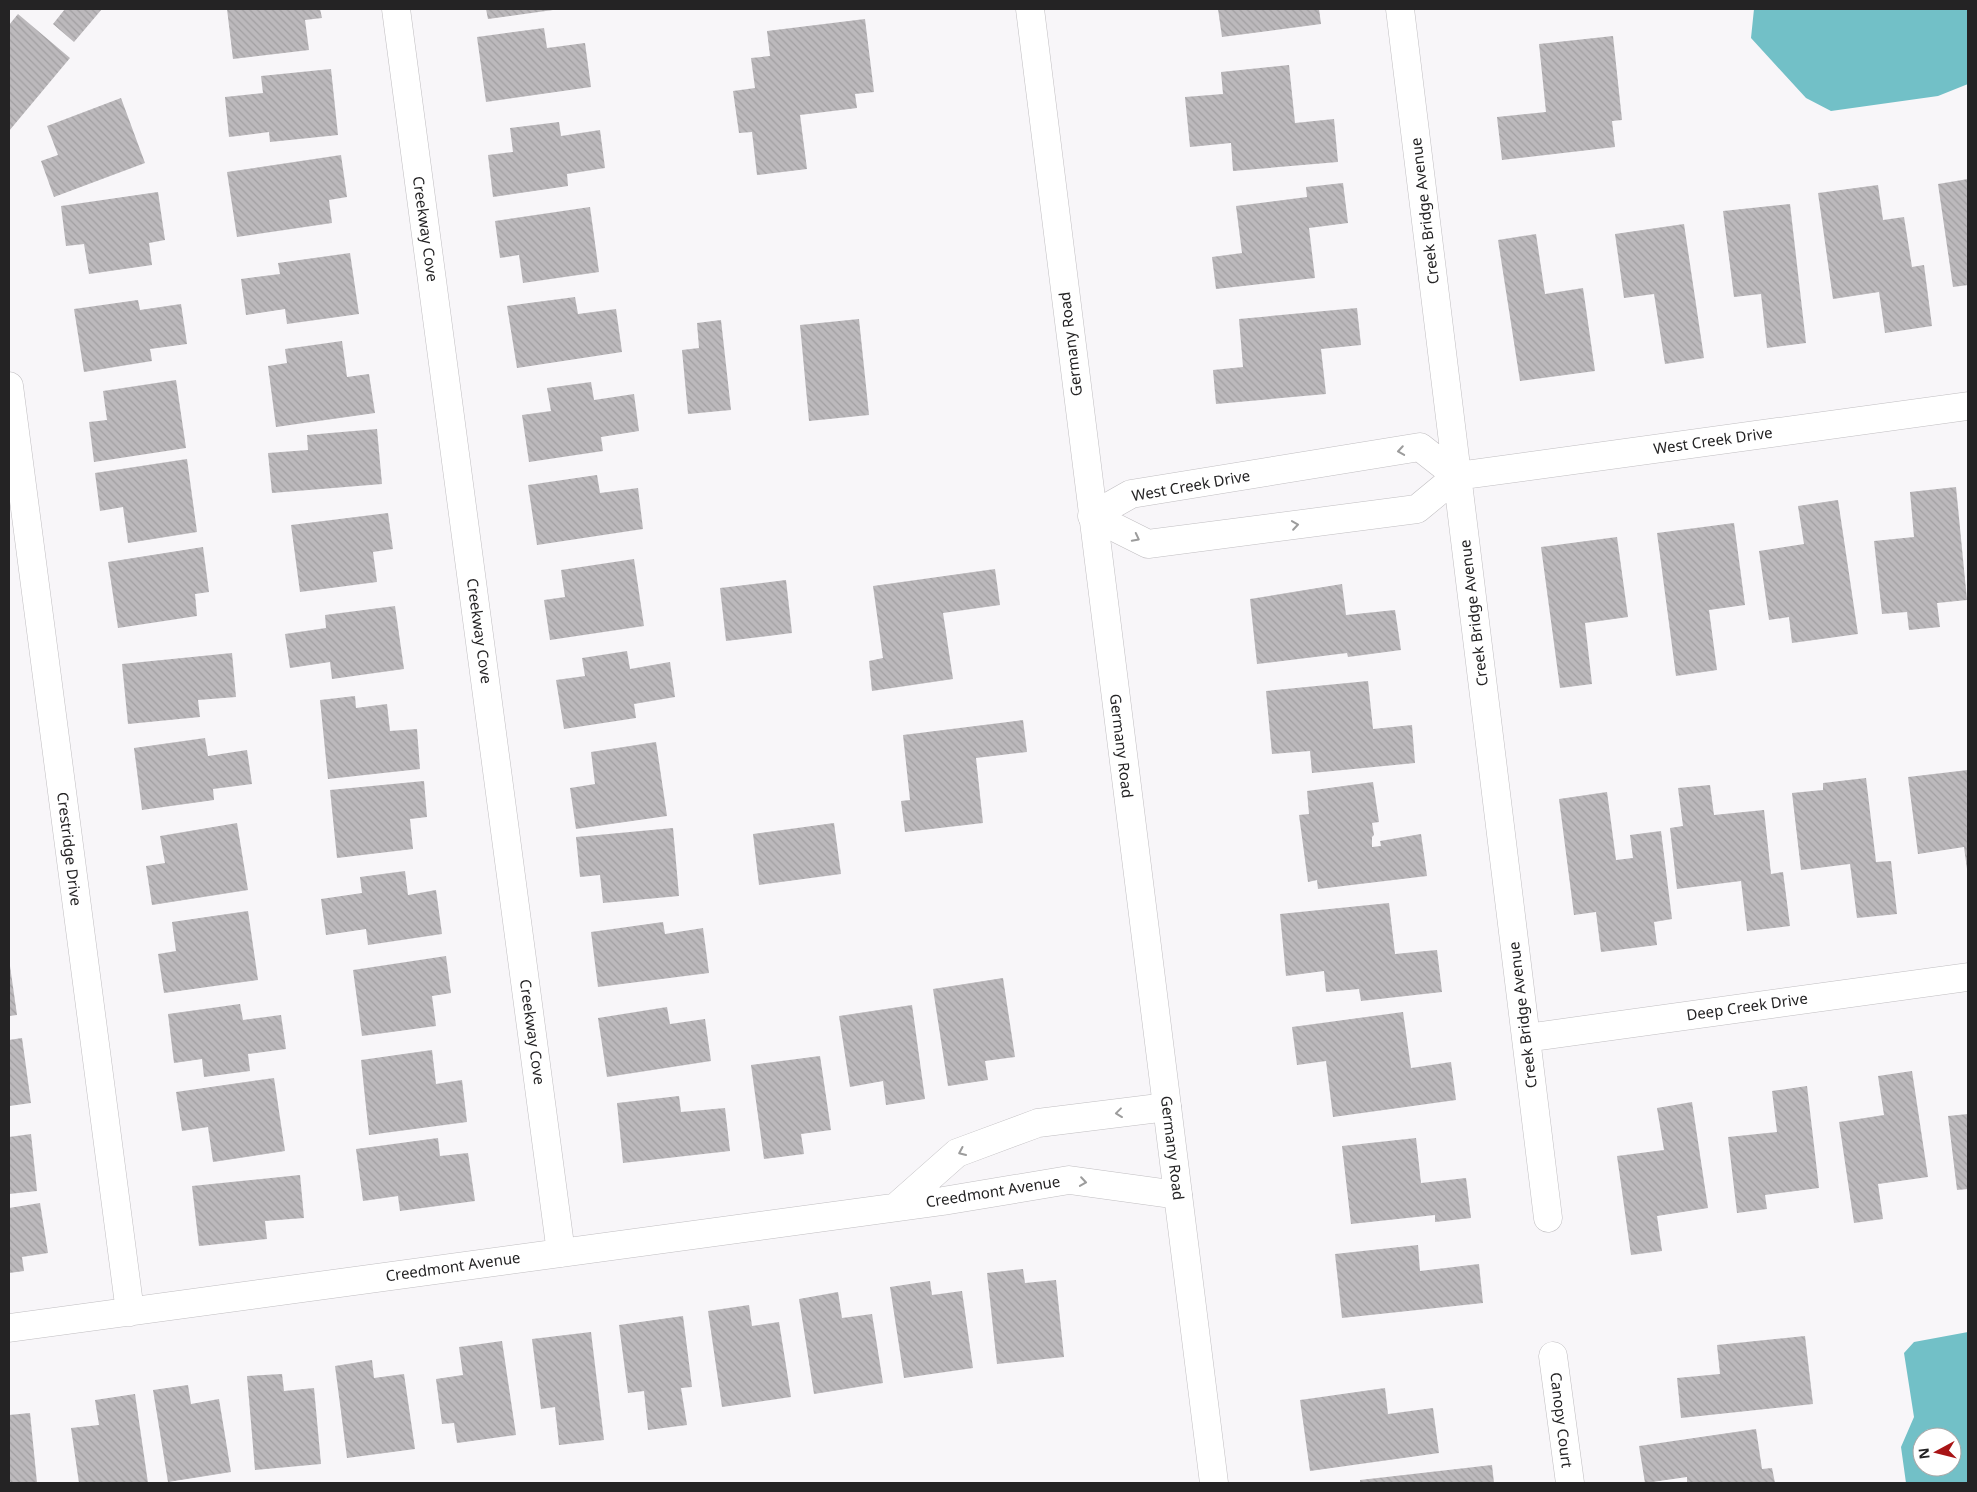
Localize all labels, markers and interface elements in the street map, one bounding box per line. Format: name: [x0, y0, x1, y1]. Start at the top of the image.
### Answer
street label: Creek Bridge Avenue: [1405, 137, 1443, 286]
street label: Creekway Cove: [409, 175, 443, 283]
street label: Germany Road: [1054, 291, 1086, 397]
street label: West Creek Drive: [1652, 422, 1774, 458]
one-way arrow: [1396, 445, 1405, 455]
street label: West Creek Drive: [1130, 465, 1252, 505]
one-way arrow: [1292, 520, 1300, 531]
one-way arrow: [1131, 532, 1140, 542]
street label: Creek Bridge Avenue: [1454, 539, 1492, 688]
street label: Creekway Cove: [463, 577, 497, 685]
street label: Germany Road: [1106, 693, 1138, 799]
street label: Crestridge Drive: [53, 791, 87, 907]
street label: Creek Bridge Avenue: [1503, 941, 1541, 1090]
street label: Creekway Cove: [516, 978, 550, 1086]
street label: Deep Creek Drive: [1685, 988, 1809, 1024]
street label: Germany Road: [1157, 1095, 1189, 1201]
one-way arrow: [1114, 1107, 1122, 1118]
one-way arrow: [958, 1145, 967, 1156]
street label: Creedmont Avenue: [924, 1171, 1062, 1212]
one-way arrow: [1079, 1176, 1087, 1187]
street label: Creedmont Avenue: [384, 1247, 522, 1285]
street label: Canopy Court: [1546, 1371, 1578, 1469]
north arrow: [1912, 1427, 1962, 1477]
text: N: [1913, 1447, 1934, 1460]

